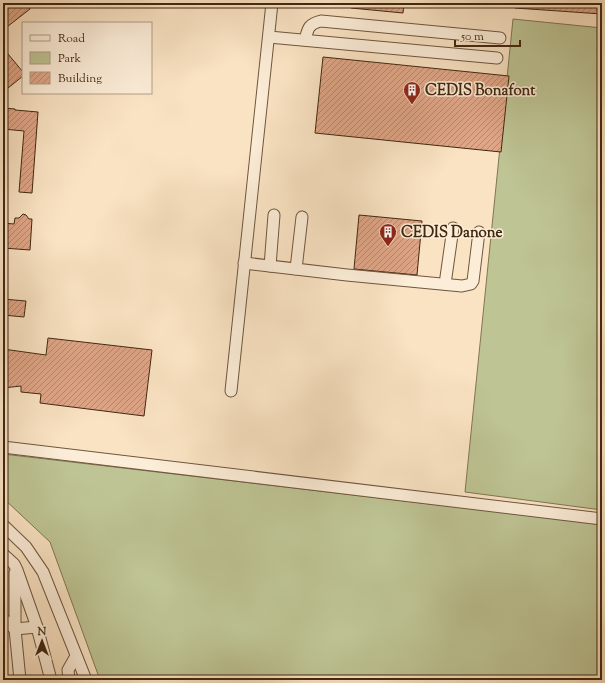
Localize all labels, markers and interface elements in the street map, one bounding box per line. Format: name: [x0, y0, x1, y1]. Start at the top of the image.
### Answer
legend: [22, 22, 152, 94]
scale bar: [455, 22, 520, 48]
text: 50 m: [460, 28, 484, 46]
text: Road: [58, 30, 85, 48]
text: Park: [58, 50, 81, 68]
text: Building: [58, 70, 102, 88]
building icon: CEDIS Bonafont: [402, 80, 422, 105]
place label: CEDIS Bonafont: [425, 81, 536, 102]
building icon: CEDIS Danone: [378, 222, 398, 247]
place label: CEDIS Danone: [401, 223, 503, 244]
north arrow: [22, 621, 62, 661]
text: N: [37, 624, 47, 640]

